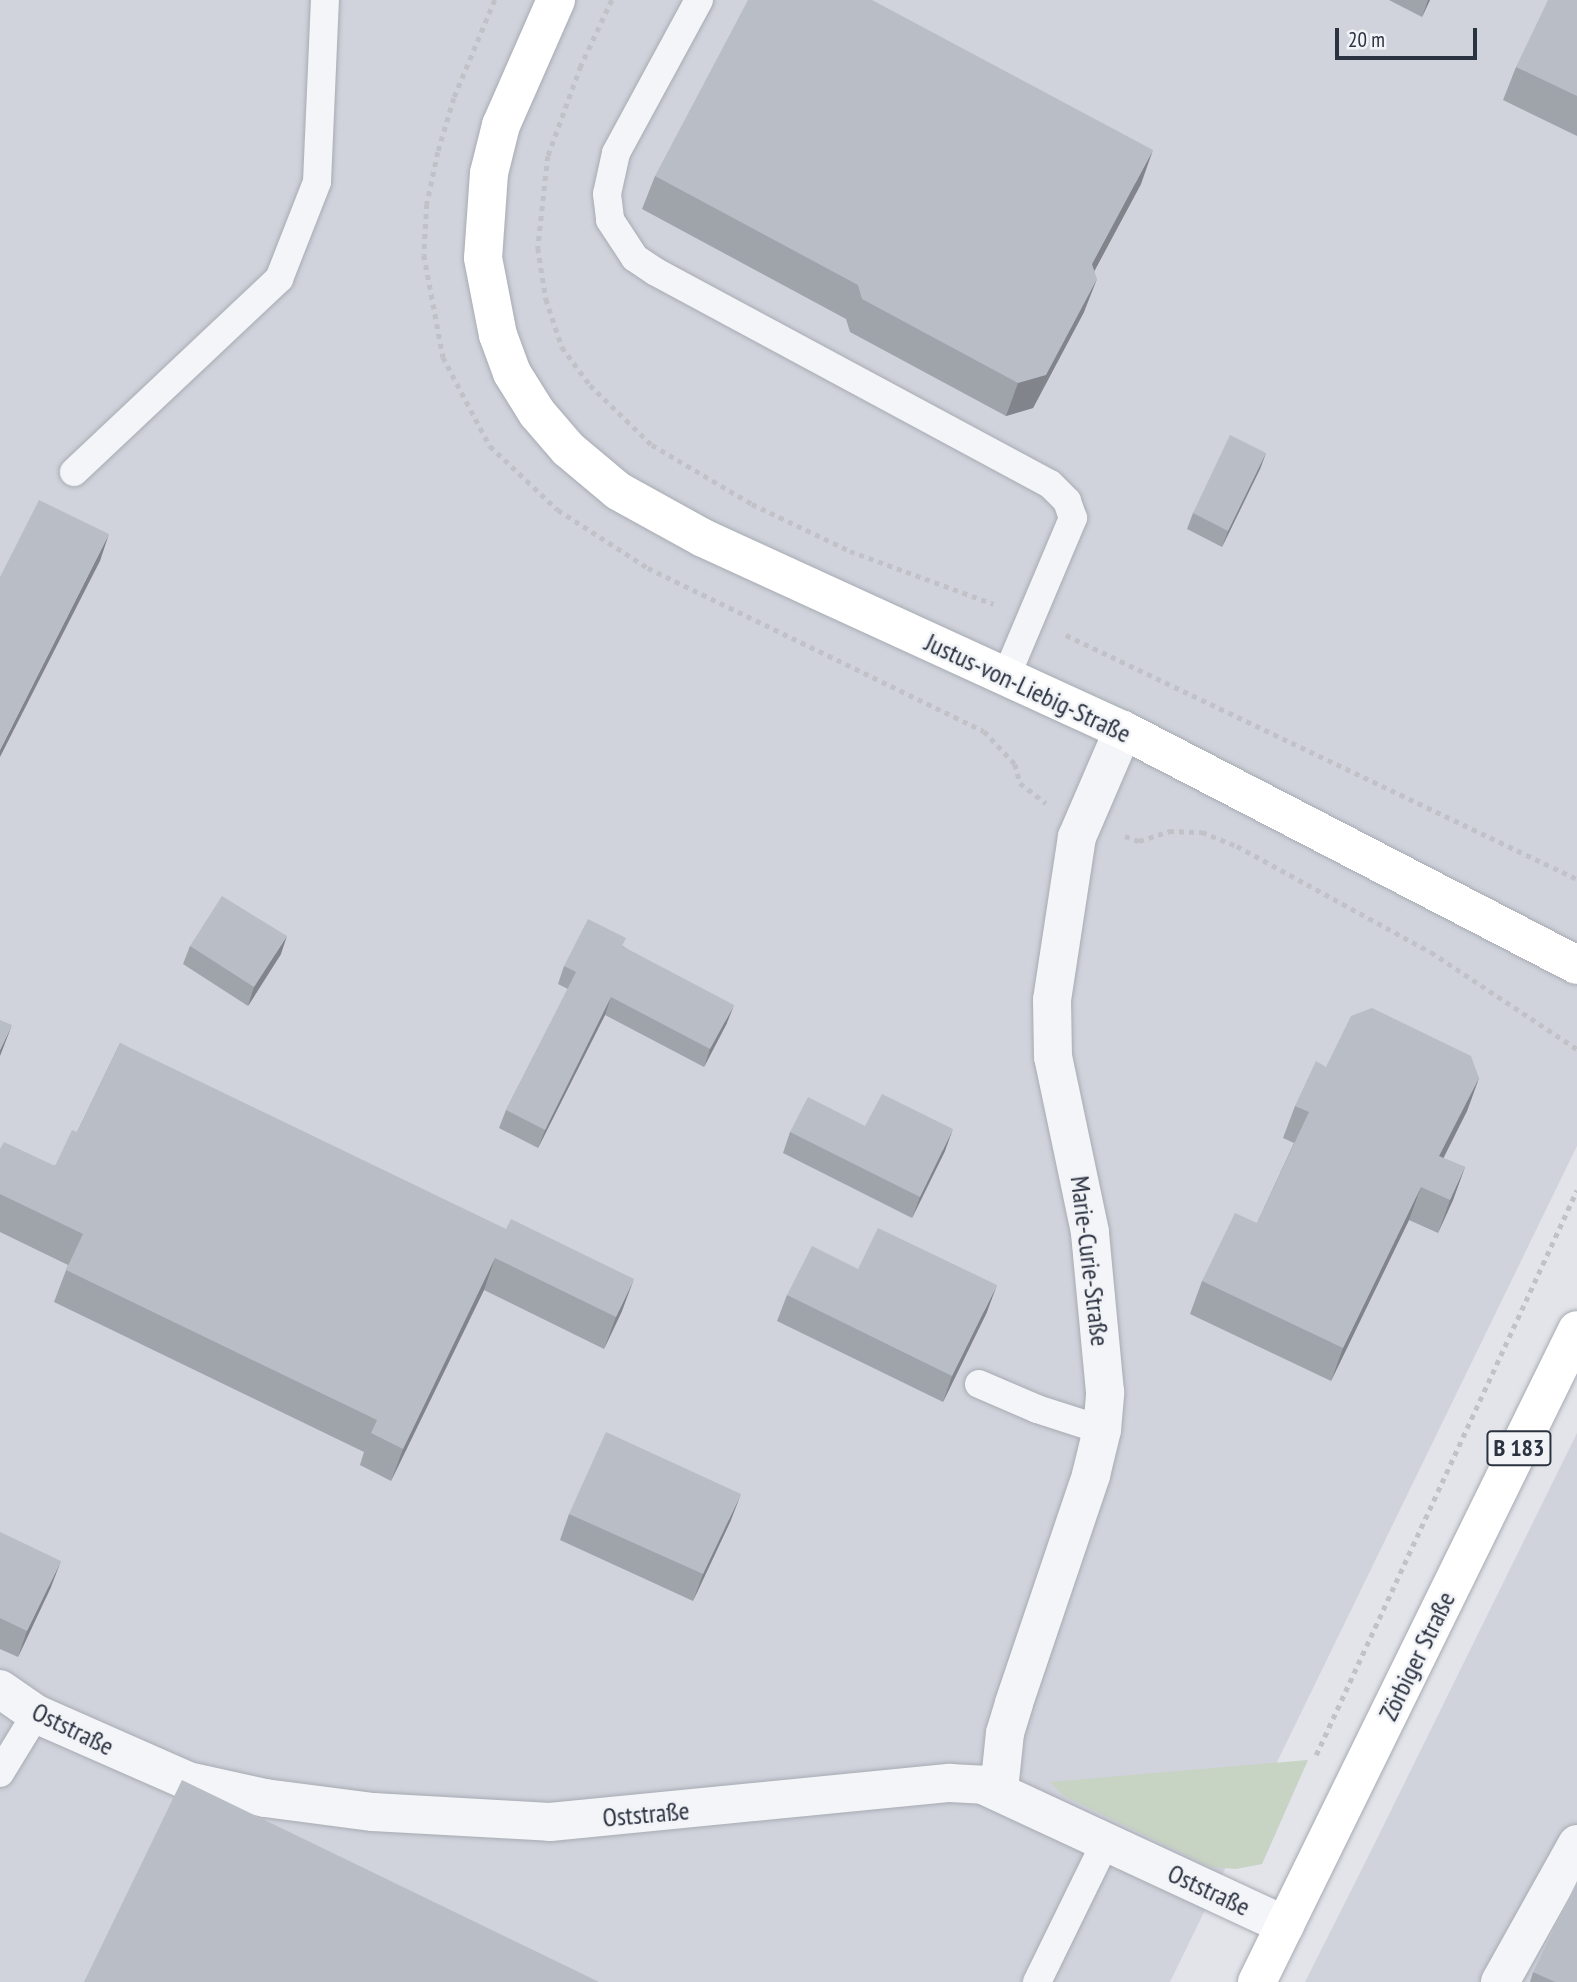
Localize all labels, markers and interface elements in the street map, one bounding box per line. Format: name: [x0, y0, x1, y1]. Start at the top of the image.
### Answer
scale bar: [1339, 14, 1481, 58]
text: 20 m: [1348, 26, 1385, 53]
street label: Justus-von-Liebig-Straße: [920, 627, 1136, 749]
street label: Marie-Curie-Straße: [1064, 1174, 1116, 1348]
road number: B 183: [1486, 1428, 1552, 1468]
street label: Zörbiger Straße: [1372, 1586, 1462, 1726]
street label: Oststraße: [27, 1696, 119, 1762]
street label: Oststraße: [601, 1795, 691, 1833]
street label: Oststraße: [1163, 1857, 1255, 1923]

